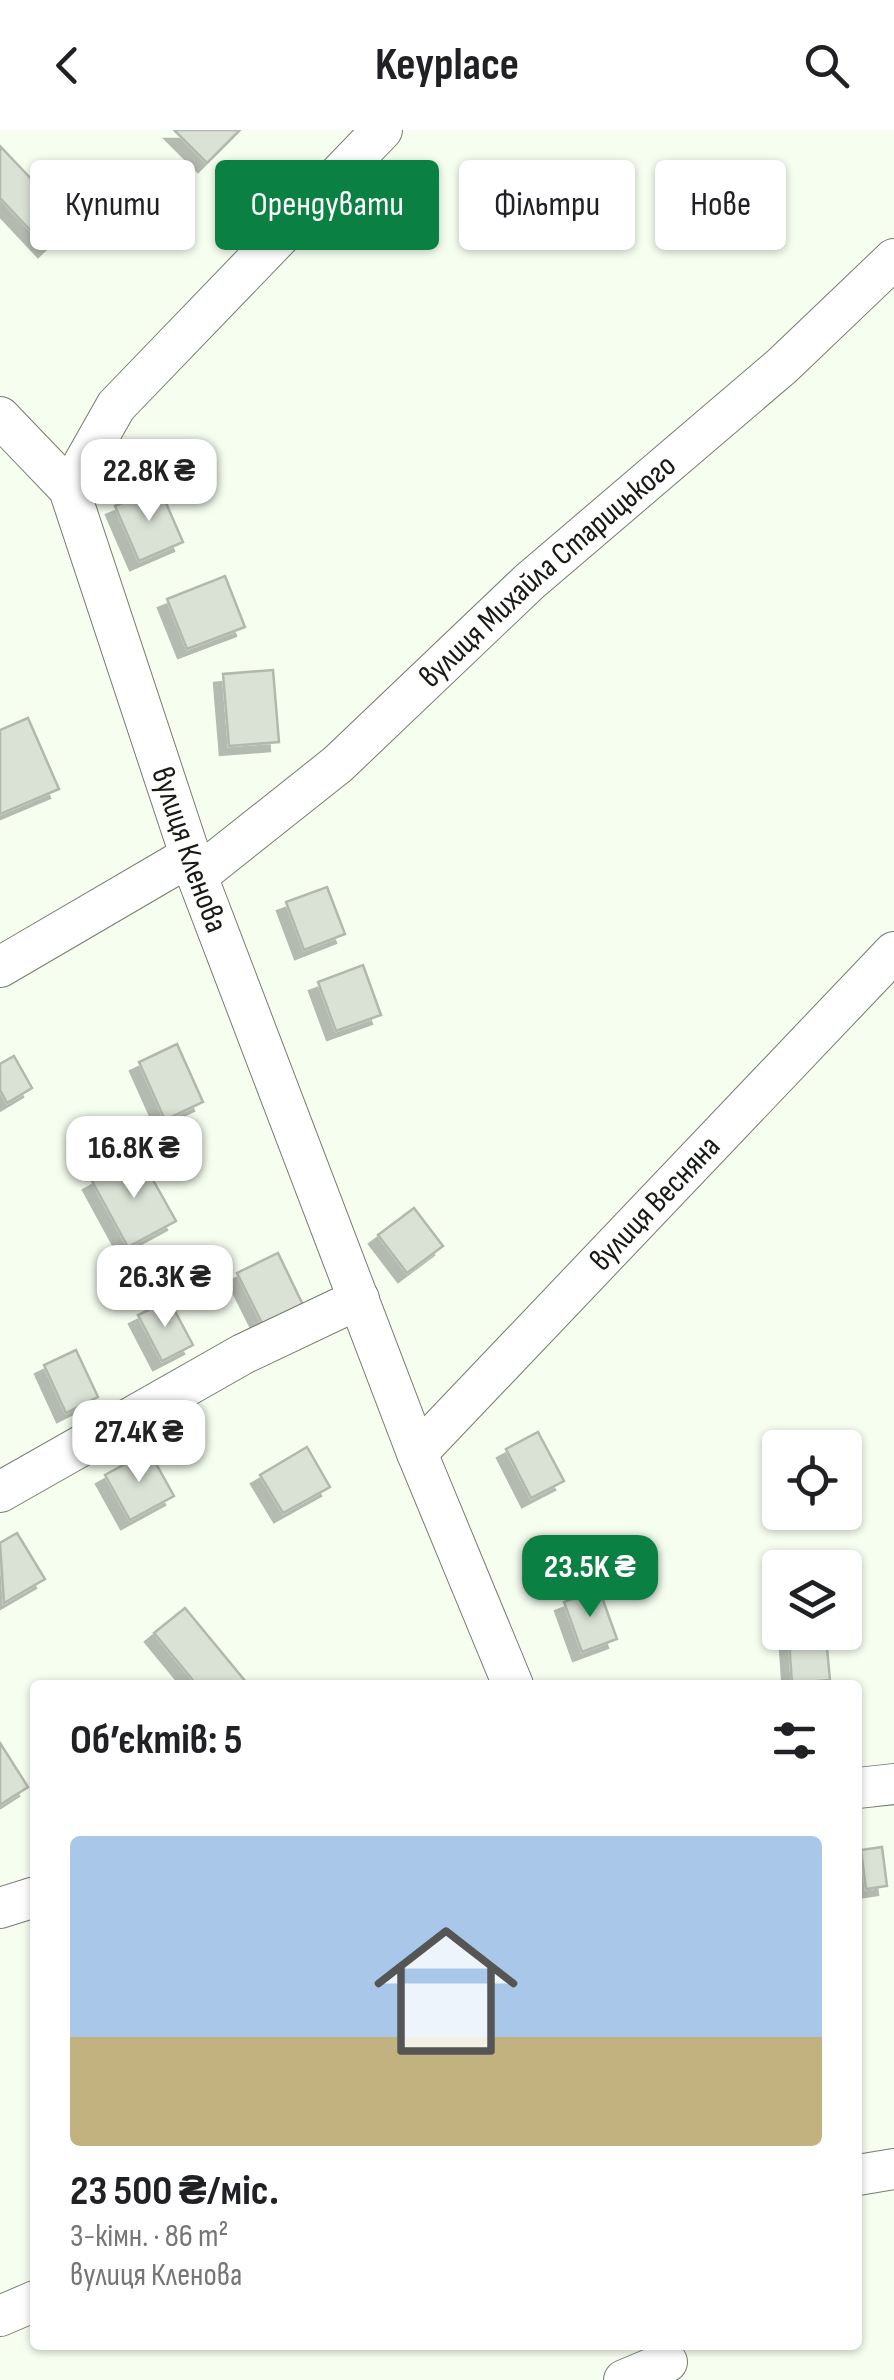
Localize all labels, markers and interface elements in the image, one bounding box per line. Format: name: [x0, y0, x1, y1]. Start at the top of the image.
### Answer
icon: back: [40, 38, 95, 93]
text: Keyplace: [375, 38, 519, 93]
icon: search: [799, 38, 854, 93]
chip: Купити: [30, 160, 195, 250]
chip: Орендувати: [215, 160, 439, 250]
chip: Фільтри: [459, 160, 635, 250]
chip: Нове: [655, 160, 786, 250]
pin: 22.8K ₴: [57, 439, 241, 524]
street label: вулиця Михайла Старицького: [411, 446, 684, 696]
text: 22.8K ₴: [103, 452, 195, 491]
street label: вулиця Кленова: [143, 762, 236, 938]
pin: 16.8K ₴: [42, 1116, 226, 1201]
street label: вулиця Весняна: [581, 1127, 728, 1279]
text: 16.8K ₴: [88, 1129, 180, 1168]
pin: 26.3K ₴: [73, 1245, 257, 1330]
text: 26.3K ₴: [119, 1258, 211, 1297]
pin: 27.4K ₴: [47, 1400, 231, 1485]
text: 27.4K ₴: [94, 1413, 184, 1452]
map controls: [762, 1430, 862, 1650]
button: locate: [762, 1430, 862, 1530]
pin: 23.5K ₴: [498, 1535, 682, 1620]
text: 23.5K ₴: [544, 1548, 636, 1587]
button: layers: [762, 1550, 862, 1650]
icon: filters: [767, 1713, 822, 1768]
text: Об’єктів: 5: [70, 1715, 242, 1766]
icon: home: [356, 1901, 536, 2081]
text: 23 500 ₴/міс.: [70, 2166, 279, 2217]
text: 3-кімн. · 86 m²: [70, 2217, 228, 2256]
text: вулиця Кленова: [70, 2256, 242, 2295]

